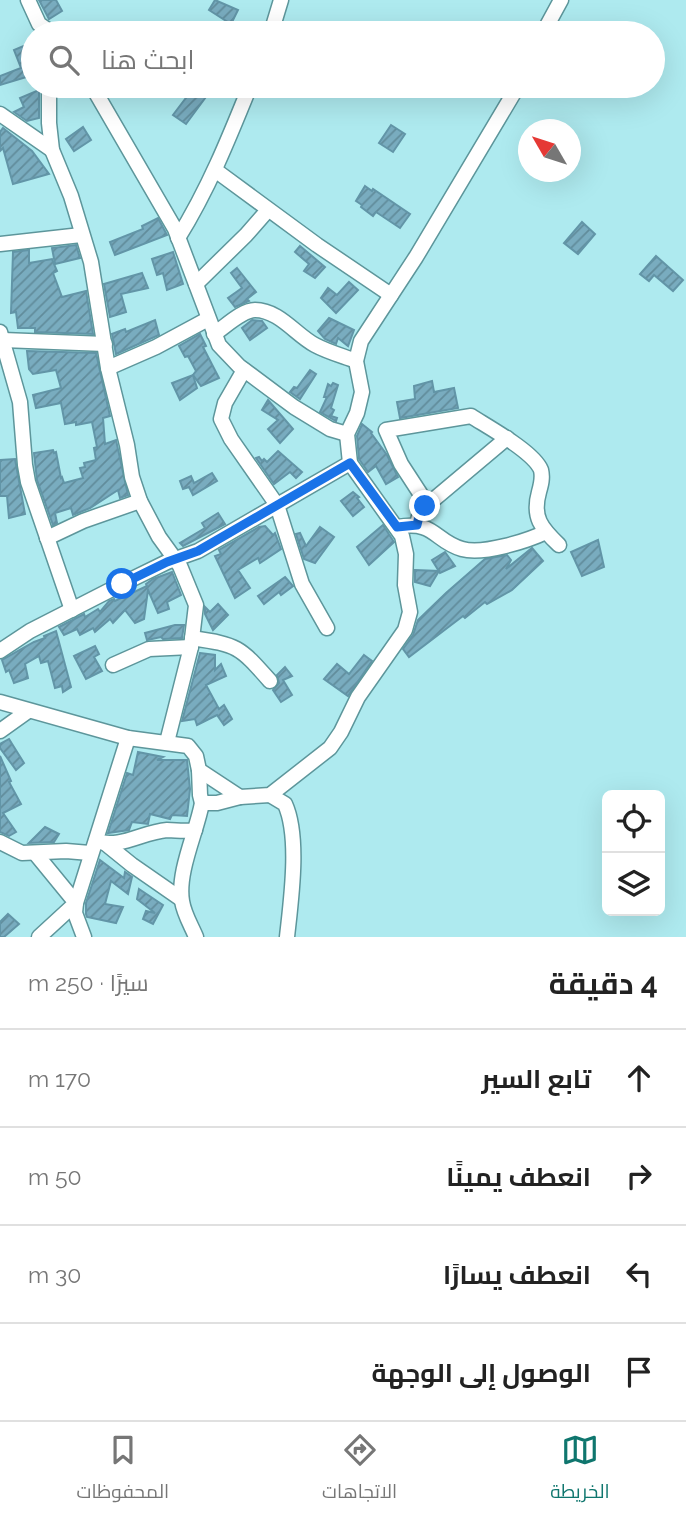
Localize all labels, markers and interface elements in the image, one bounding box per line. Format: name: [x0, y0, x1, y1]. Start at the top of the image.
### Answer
search box: [21, 21, 665, 98]
icon: search: [45, 41, 83, 79]
text: ابحث هنا: [101, 45, 195, 75]
north arrow: [518, 119, 581, 182]
route end: [409, 490, 440, 521]
route start: [106, 568, 137, 599]
map controls: [602, 790, 665, 916]
button: locate: [602, 790, 665, 853]
button: layers: [602, 853, 665, 916]
text: 4 دقيقة: [549, 966, 658, 1001]
text: سيرًا · 250 m: [28, 969, 149, 996]
icon: ahead: [620, 1059, 658, 1097]
text: تابع السير: [481, 1064, 591, 1094]
text: 170 m: [28, 1065, 91, 1092]
icon: right: [620, 1157, 658, 1195]
text: انعطف يمينًا: [446, 1162, 591, 1192]
text: 50 m: [28, 1163, 82, 1190]
icon: left: [620, 1255, 658, 1293]
text: انعطف يسارًا: [443, 1260, 591, 1290]
text: 30 m: [28, 1261, 81, 1288]
icon: arrive: [620, 1353, 658, 1391]
text: الوصول إلى الوجهة: [371, 1358, 591, 1388]
tab: المحفوظات: [77, 1431, 169, 1509]
tab: الاتجاهات: [322, 1431, 397, 1509]
tab: الخريطة: [550, 1431, 610, 1509]

